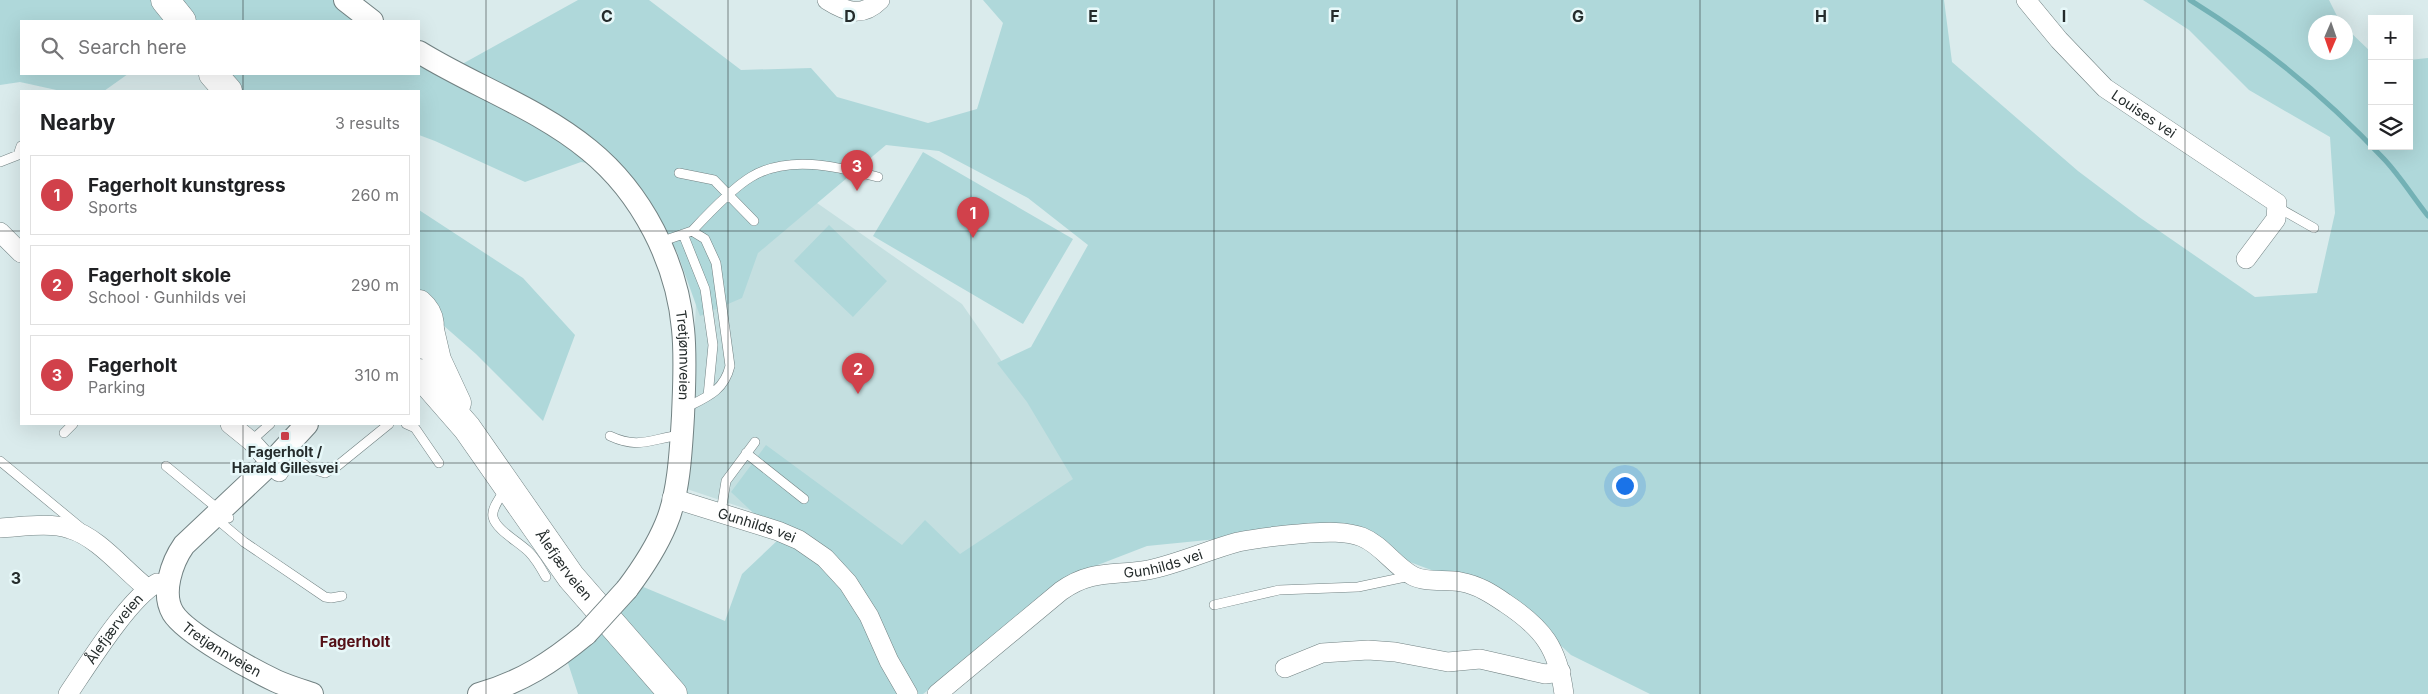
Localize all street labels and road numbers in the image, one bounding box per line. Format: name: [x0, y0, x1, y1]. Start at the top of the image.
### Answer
street label: Louises vei: [2109, 86, 2180, 141]
street label: Tretjønnveien: [673, 309, 694, 401]
street label: Gunhilds vei: [716, 504, 799, 546]
street label: Ålefjærveien: [533, 526, 596, 604]
street label: Gunhilds vei: [1123, 545, 1205, 581]
street label: Ålefjærveien: [81, 590, 146, 667]
street label: Tretjønnveien: [179, 618, 264, 680]

